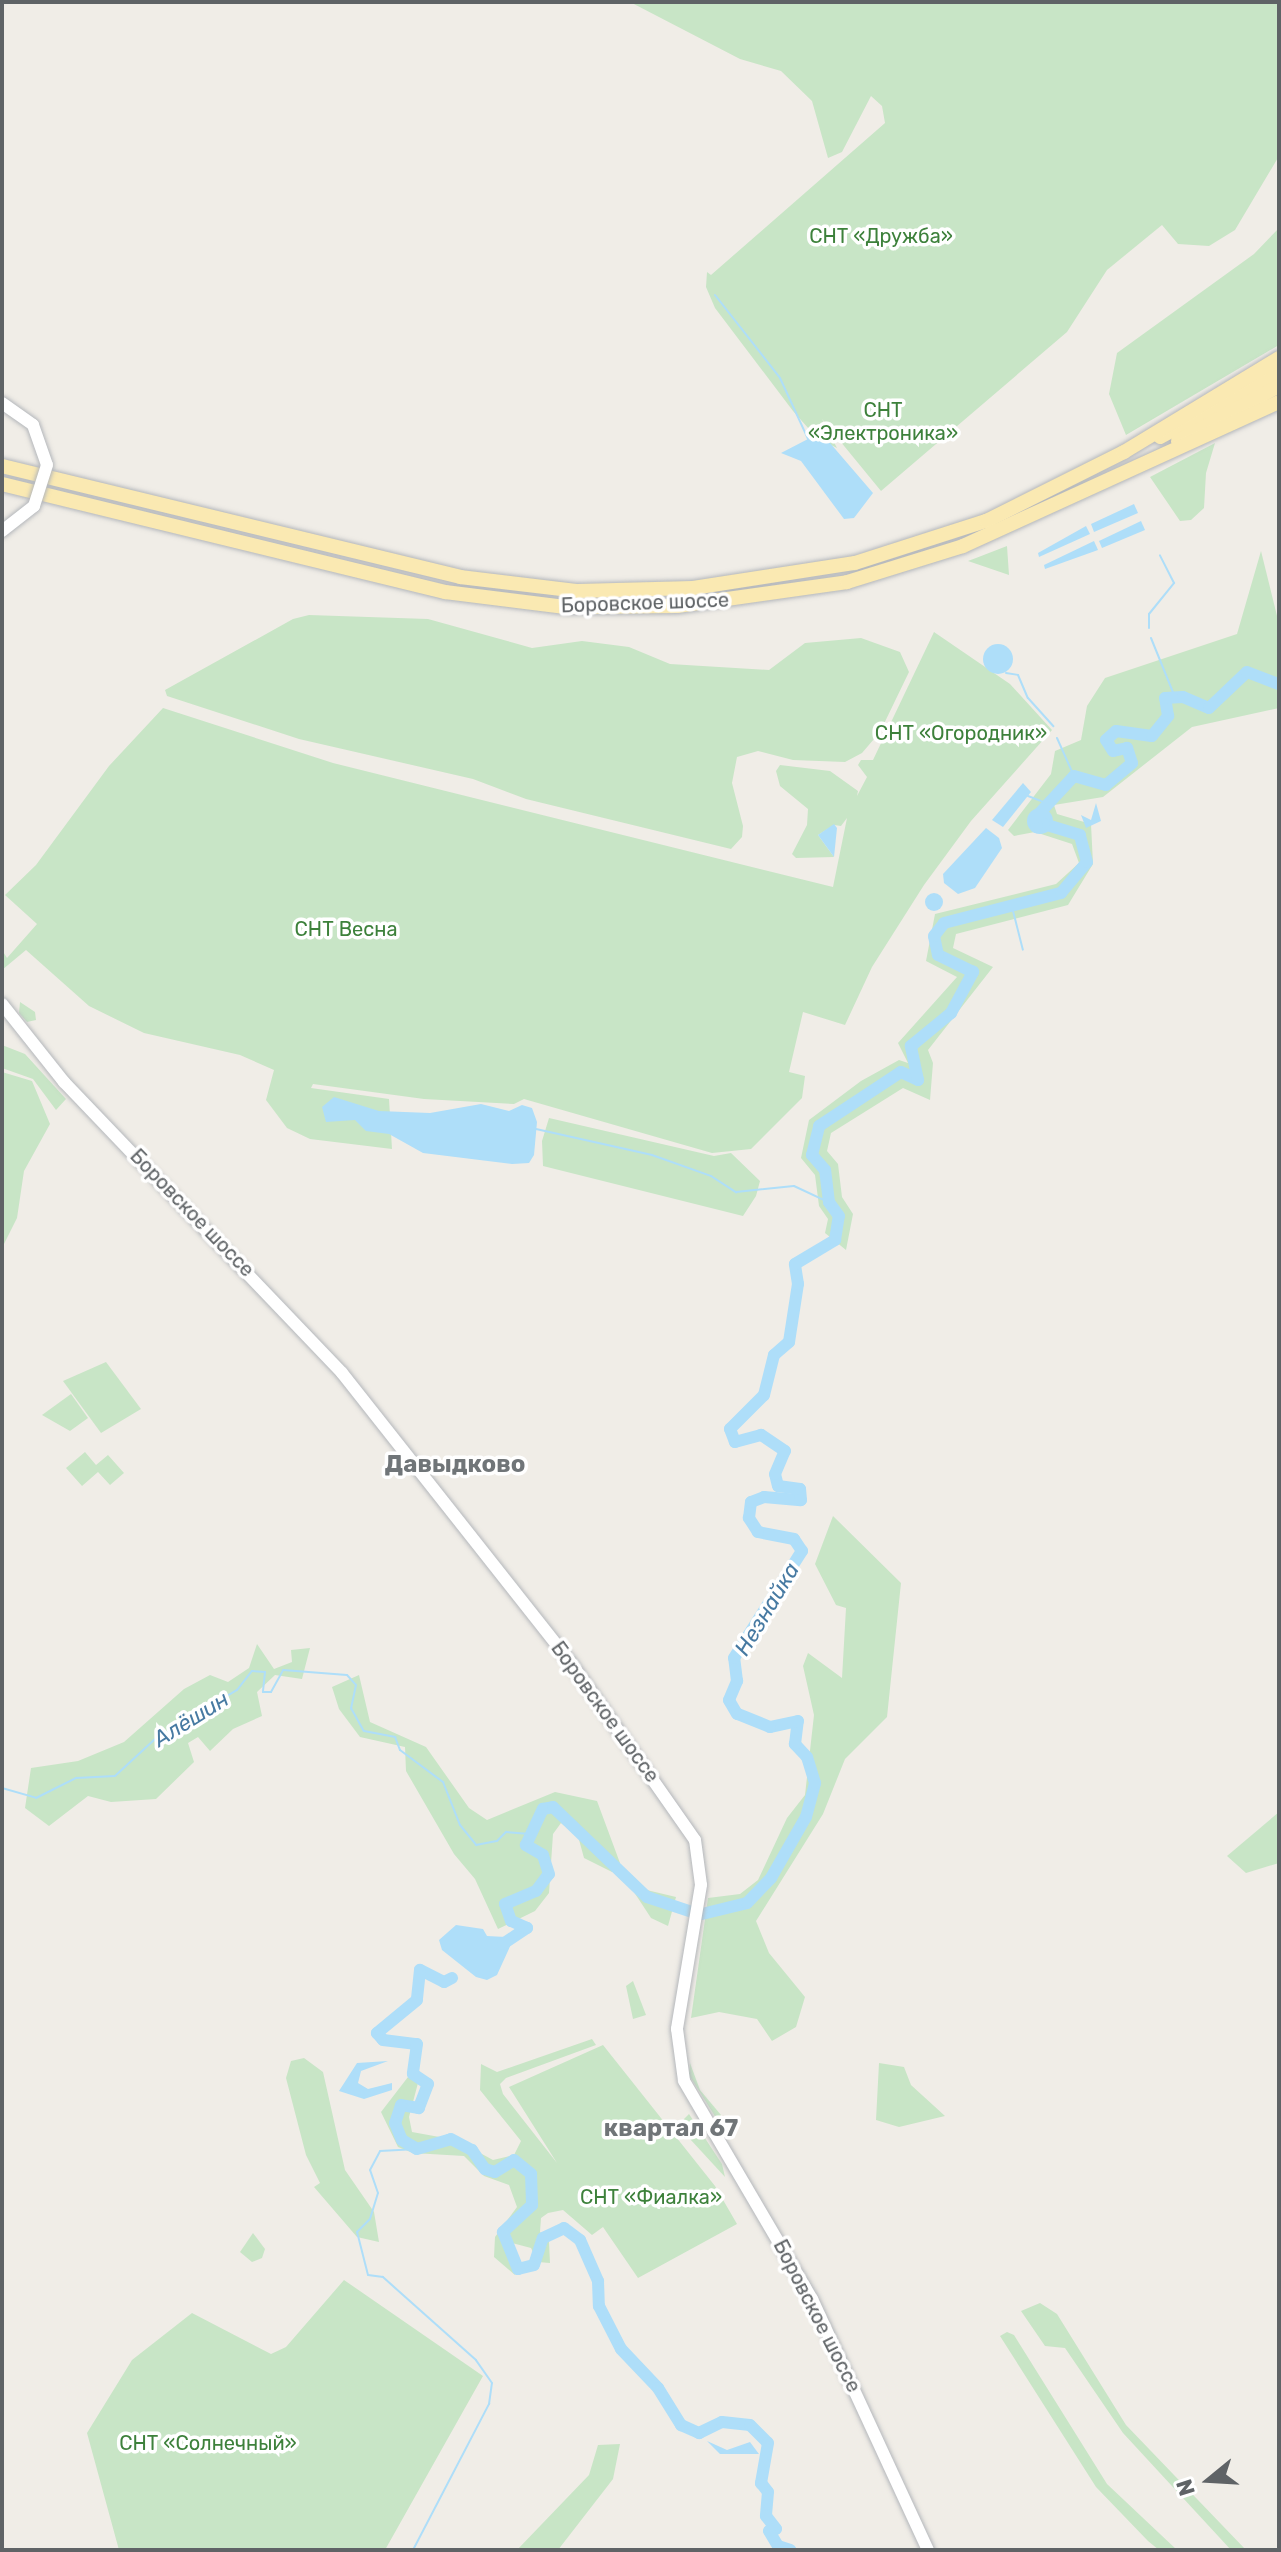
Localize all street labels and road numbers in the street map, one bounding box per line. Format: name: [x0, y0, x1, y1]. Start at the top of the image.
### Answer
street label: Боровское шоссе: [561, 588, 729, 618]
street label: Боровское шоссе: [125, 1144, 259, 1282]
street label: Боровское шоссе: [546, 1637, 664, 1787]
street label: Боровское шоссе: [768, 2236, 866, 2396]

